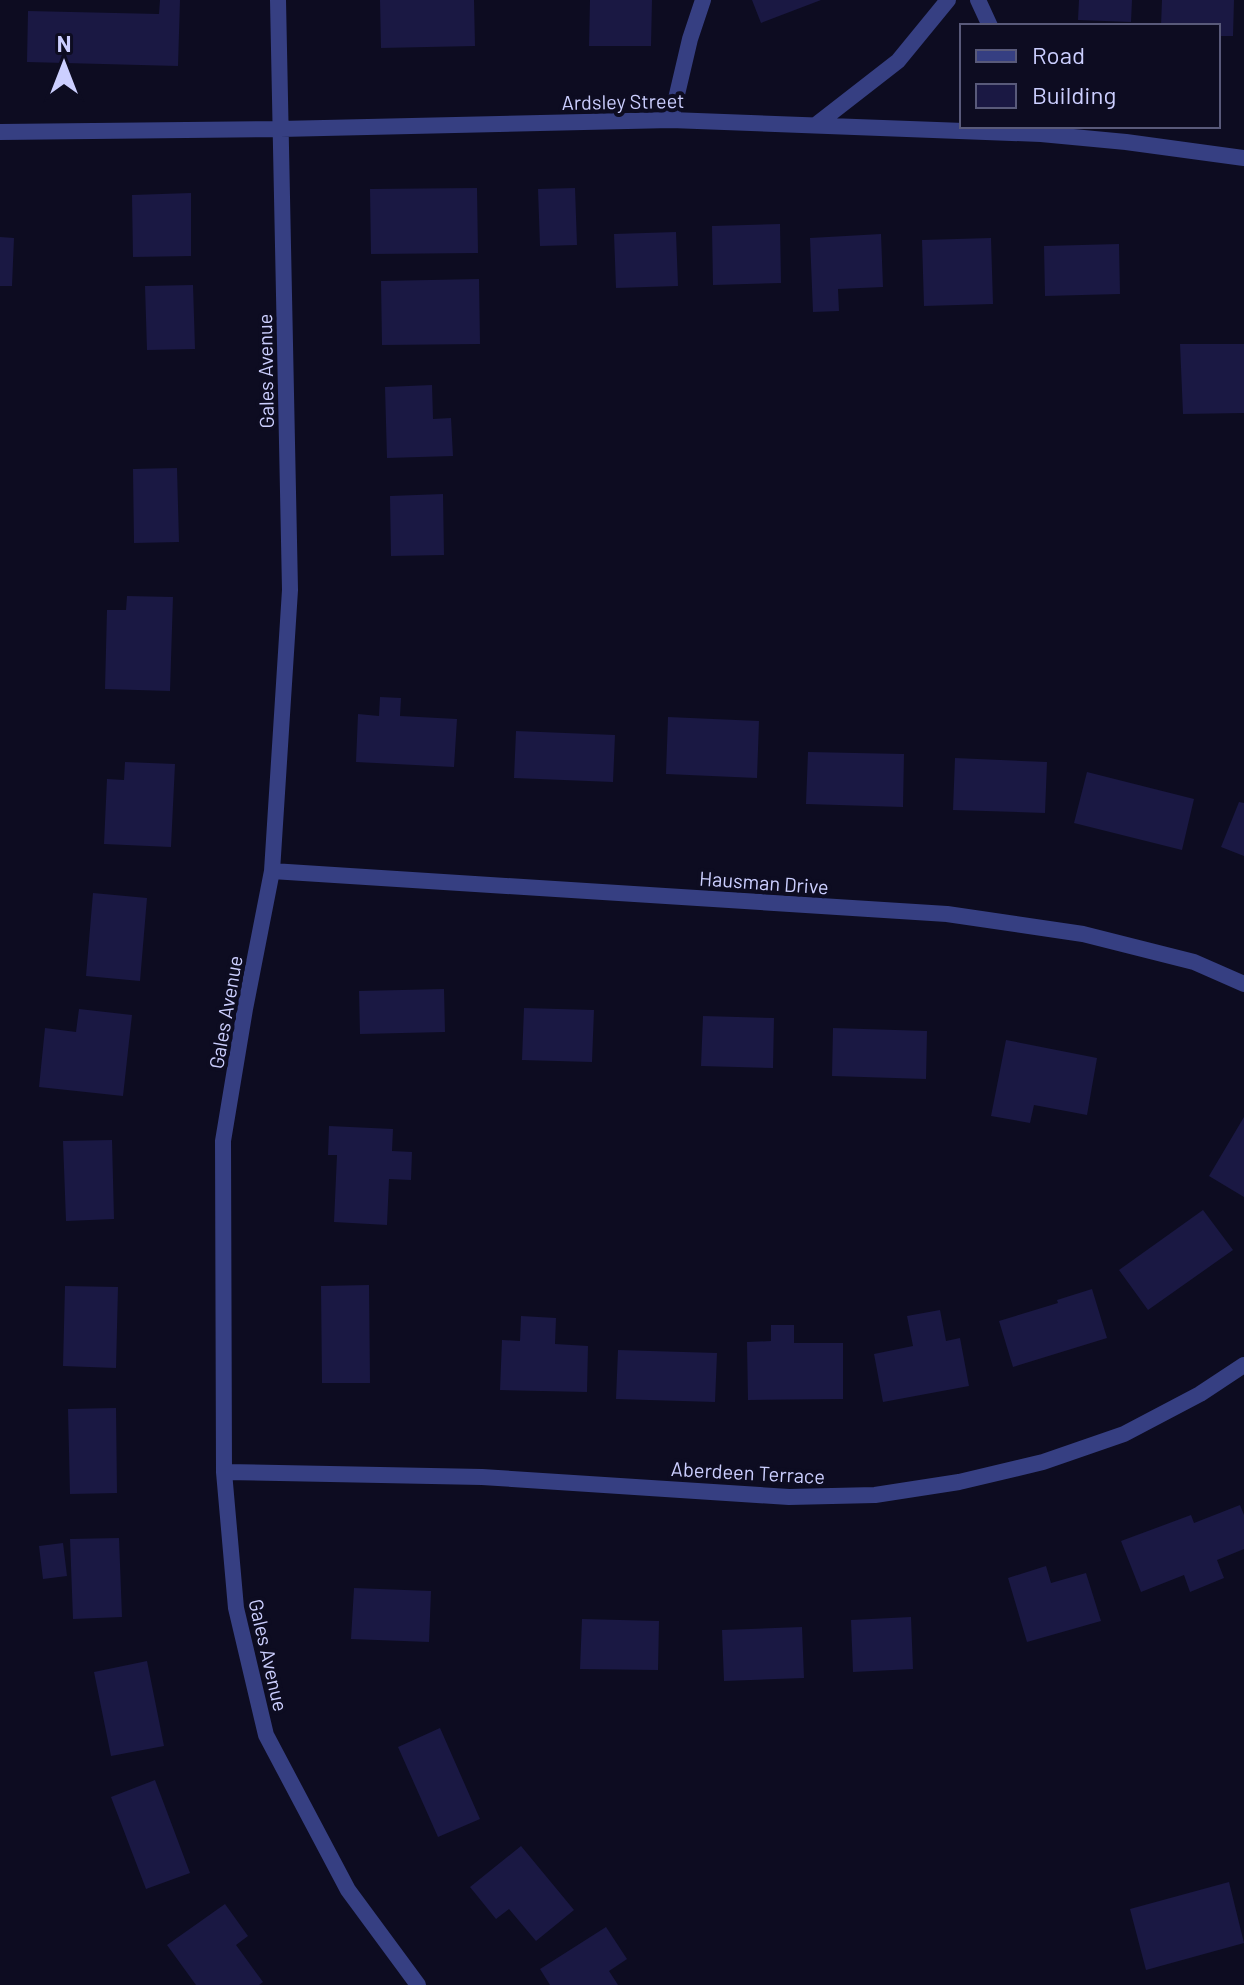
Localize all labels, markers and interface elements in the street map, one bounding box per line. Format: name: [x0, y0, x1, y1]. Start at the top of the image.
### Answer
north arrow: [24, 24, 104, 104]
legend: [960, 24, 1220, 128]
text: N: [57, 30, 71, 56]
text: Road: [1032, 40, 1085, 69]
text: Building: [1032, 80, 1116, 109]
street label: Ardsley Street: [561, 88, 685, 114]
street label: Gales Avenue: [252, 313, 278, 429]
street label: Hausman Drive: [698, 866, 830, 898]
street label: Gales Avenue: [203, 953, 247, 1071]
street label: Aberdeen Terrace: [670, 1456, 826, 1488]
street label: Gales Avenue: [244, 1596, 294, 1714]

